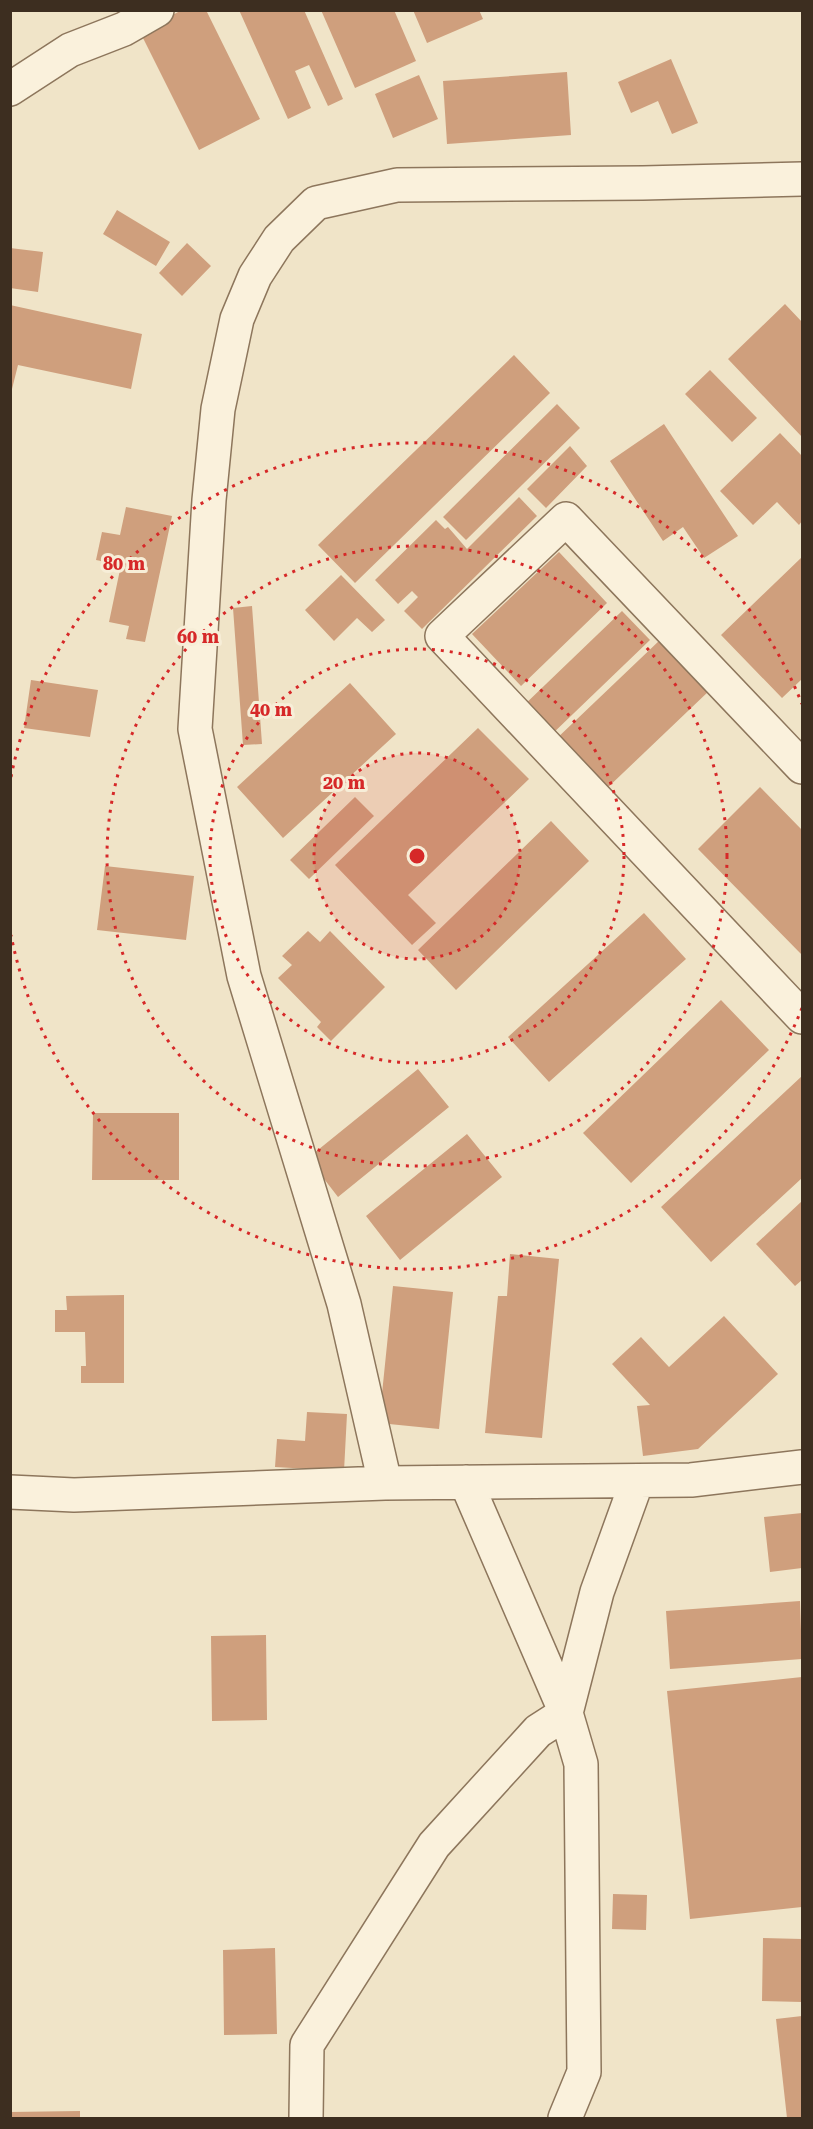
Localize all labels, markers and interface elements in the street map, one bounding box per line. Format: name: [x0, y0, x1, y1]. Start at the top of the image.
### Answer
text: 80 m: [103, 553, 146, 574]
text: 60 m: [177, 626, 220, 647]
text: 40 m: [250, 699, 293, 720]
text: 20 m: [323, 772, 366, 793]
centre of rings: [407, 846, 427, 866]

